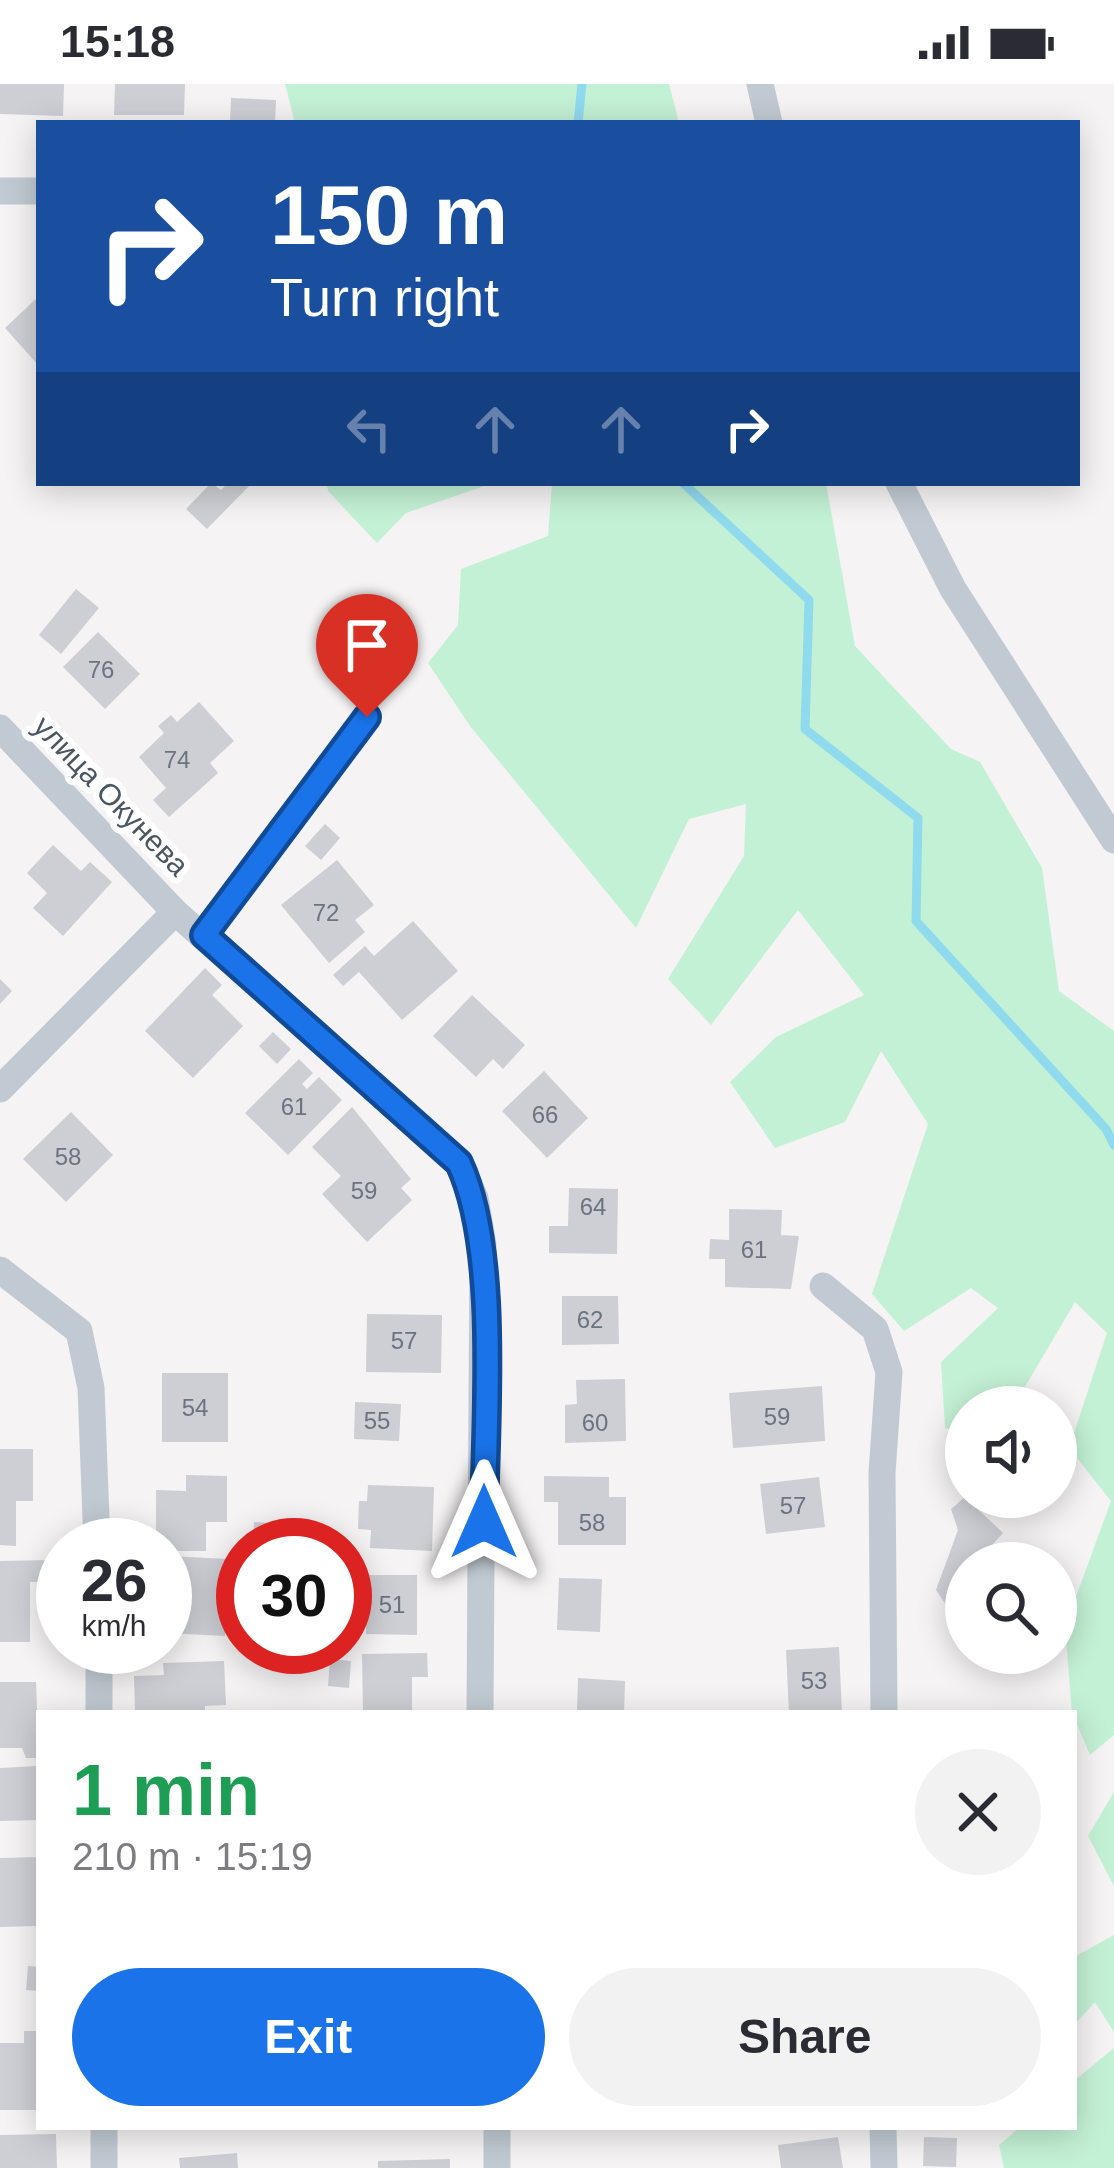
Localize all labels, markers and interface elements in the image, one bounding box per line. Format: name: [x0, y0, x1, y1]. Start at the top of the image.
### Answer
text: 15:18: [60, 16, 175, 67]
icon: right: [72, 168, 228, 324]
text: 150 m: [270, 168, 508, 262]
text: Turn right: [270, 267, 499, 327]
icon: left: [336, 396, 402, 462]
icon: ahead: [462, 396, 528, 462]
icon: ahead: [588, 396, 654, 462]
icon: right: [714, 396, 780, 462]
pin: [316, 594, 418, 717]
icon: arrive: [334, 612, 400, 678]
house number: 76: [88, 656, 114, 683]
street label: улица Окунева: [27, 709, 196, 882]
house number: 74: [164, 746, 190, 773]
house number: 72: [313, 899, 339, 926]
house number: 61: [281, 1093, 307, 1120]
house number: 66: [532, 1101, 558, 1128]
house number: 58: [55, 1143, 81, 1170]
house number: 59: [351, 1177, 377, 1204]
house number: 64: [580, 1193, 606, 1220]
house number: 61: [741, 1236, 767, 1263]
house number: 62: [577, 1306, 603, 1333]
house number: 57: [391, 1327, 417, 1354]
map controls: [945, 1386, 1077, 1674]
button: sound: [945, 1386, 1077, 1518]
house number: 54: [182, 1394, 208, 1421]
house number: 59: [764, 1403, 790, 1430]
house number: 55: [364, 1407, 390, 1434]
house number: 60: [582, 1409, 608, 1436]
position arrow: [421, 1459, 547, 1585]
house number: 57: [780, 1492, 806, 1519]
house number: 58: [579, 1509, 605, 1536]
speed limit sign: 30: [216, 1518, 372, 1674]
button: search: [945, 1542, 1077, 1674]
text: 26: [81, 1547, 147, 1614]
house number: 51: [379, 1591, 405, 1618]
text: km/h: [81, 1609, 147, 1642]
house number: 53: [801, 1667, 827, 1694]
button: close: [915, 1749, 1041, 1875]
text: 1 min: [72, 1750, 260, 1830]
text: 210 m · 15:19: [72, 1835, 313, 1878]
button: Exit: [72, 1968, 545, 2106]
button: Share: [569, 1968, 1041, 2106]

